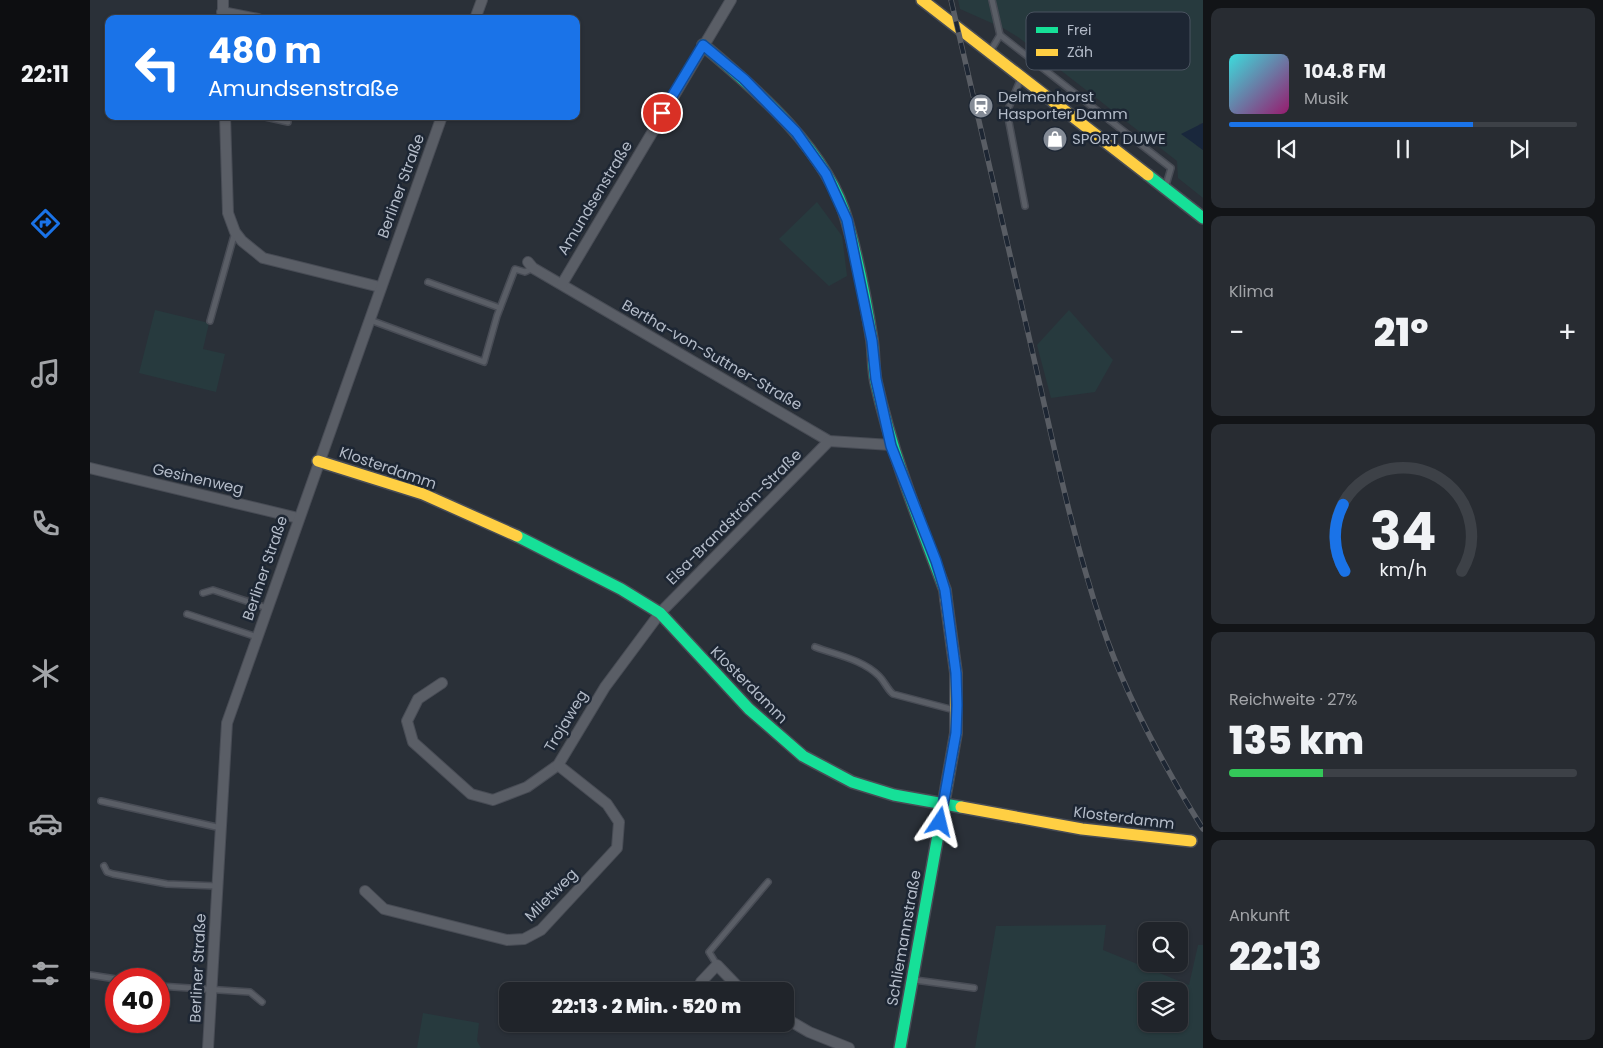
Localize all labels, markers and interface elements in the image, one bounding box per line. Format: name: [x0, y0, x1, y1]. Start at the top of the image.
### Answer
legend: [1026, 12, 1190, 70]
text: Frei: [1067, 20, 1091, 40]
text: 480 m: [208, 26, 322, 75]
icon: left: [125, 35, 190, 100]
text: Zäh: [1067, 42, 1093, 62]
text: 104.8 FM: [1304, 58, 1386, 85]
text: 22:11: [21, 59, 69, 90]
text: Amundsenstraße: [208, 73, 399, 104]
place label: Delmenhorst Hasporter Damm: [998, 86, 1128, 124]
text: Musik: [1304, 87, 1349, 110]
pin: [641, 92, 683, 134]
station icon: Delmenhorst Hasporter Damm: [968, 93, 994, 119]
icon: arrive: [648, 99, 676, 127]
shop icon: SPORT DUWE: [1042, 126, 1068, 152]
place label: SPORT DUWE: [1072, 128, 1166, 149]
street label: Berliner Straße: [372, 131, 429, 241]
icon: previous: [1273, 135, 1301, 163]
icon: pause: [1389, 135, 1417, 163]
icon: next: [1505, 135, 1533, 163]
street label: Amundsenstraße: [552, 137, 637, 259]
icon: directions: [28, 206, 63, 241]
text: Klima: [1229, 280, 1274, 303]
street label: Bertha-von-Suttner-Straße: [618, 294, 806, 415]
text: 21°: [1374, 306, 1428, 359]
text: −: [1229, 313, 1244, 352]
text: +: [1558, 313, 1577, 352]
icon: music: [28, 356, 63, 391]
street label: Klosterdamm: [337, 441, 440, 494]
street label: Elsa-Brandström-Straße: [661, 444, 806, 589]
street label: Gesinenweg: [151, 458, 246, 499]
text: 34: [1370, 495, 1436, 568]
icon: phone: [28, 506, 63, 541]
street label: Berliner Straße: [237, 513, 292, 623]
text: km/h: [1379, 557, 1427, 582]
street label: Klosterdamm: [706, 641, 793, 728]
icon: climate: [28, 656, 63, 691]
street label: Trojaweg: [539, 686, 592, 756]
text: Reichweite · 27%: [1229, 688, 1357, 711]
text: 135 km: [1229, 714, 1364, 767]
position arrow: [913, 795, 965, 847]
street label: Klosterdamm: [1072, 801, 1176, 834]
icon: car: [28, 806, 63, 841]
street label: Miletweg: [520, 864, 582, 926]
street label: Schliemannstraße: [881, 868, 926, 1007]
text: Ankunft: [1229, 904, 1290, 927]
street label: Berliner Straße: [184, 913, 211, 1023]
map controls: [1138, 922, 1188, 1032]
button: search: [1138, 922, 1188, 972]
text: 22:13: [1229, 930, 1322, 983]
icon: filters: [28, 956, 63, 991]
speed limit sign: 40: [105, 968, 170, 1033]
button: layers: [1138, 982, 1188, 1032]
text: 22:13 · 2 Min. · 520 m: [552, 993, 741, 1020]

